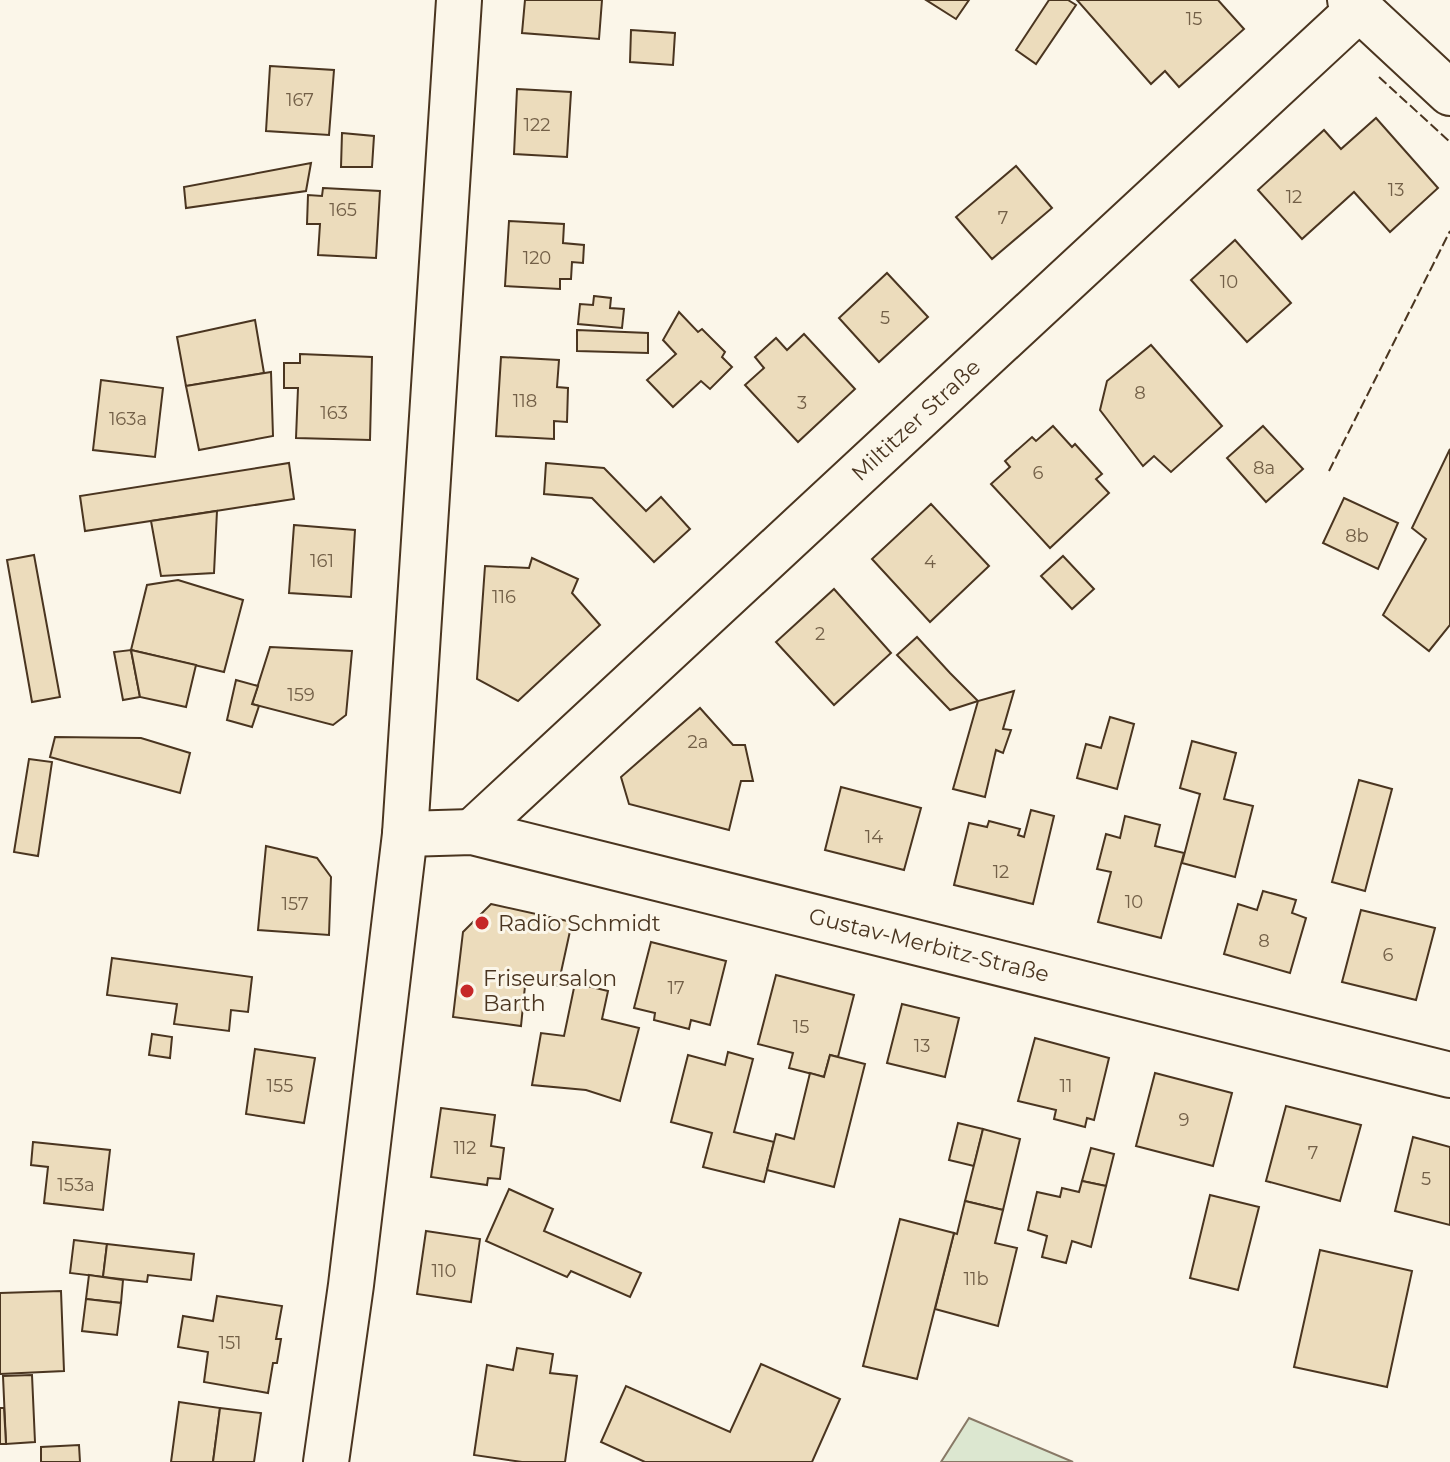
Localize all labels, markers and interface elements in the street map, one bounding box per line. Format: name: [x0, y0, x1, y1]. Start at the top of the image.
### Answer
house number: 15: [1186, 8, 1202, 30]
house number: 167: [286, 89, 314, 111]
house number: 122: [524, 114, 550, 136]
house number: 13: [1388, 179, 1404, 201]
house number: 12: [1286, 186, 1302, 208]
house number: 165: [329, 199, 357, 221]
house number: 7: [998, 207, 1008, 229]
house number: 120: [523, 247, 551, 269]
house number: 10: [1220, 271, 1238, 293]
house number: 5: [880, 307, 890, 329]
street label: Miltitzer Straße: [846, 353, 986, 487]
house number: 8: [1134, 382, 1146, 404]
house number: 118: [513, 390, 537, 412]
house number: 3: [797, 392, 807, 414]
house number: 163: [320, 402, 348, 424]
house number: 163a: [109, 408, 147, 430]
house number: 8a: [1253, 457, 1275, 479]
house number: 6: [1033, 462, 1044, 484]
house number: 8b: [1345, 525, 1369, 547]
house number: 161: [310, 550, 334, 572]
house number: 4: [924, 551, 936, 573]
house number: 116: [492, 586, 516, 608]
house number: 2: [815, 623, 825, 645]
house number: 159: [287, 684, 315, 706]
house number: 2a: [688, 731, 708, 753]
house number: 14: [865, 826, 883, 848]
house number: 12: [993, 861, 1009, 883]
house number: 10: [1125, 891, 1143, 913]
house number: 157: [281, 893, 309, 915]
street label: Gustav-Merbitz-Straße: [806, 902, 1052, 988]
place label: Radio Schmidt: [498, 910, 661, 937]
marker: Radio Schmidt: [473, 914, 491, 932]
house number: 8: [1258, 930, 1270, 952]
house number: 6: [1383, 944, 1394, 966]
place label: Friseursalon Barth: [483, 965, 617, 1017]
house number: 17: [667, 977, 685, 999]
marker: Friseursalon Barth: [458, 982, 476, 1000]
house number: 15: [793, 1016, 809, 1038]
house number: 13: [914, 1035, 930, 1057]
house number: 155: [267, 1075, 293, 1097]
house number: 11: [1060, 1075, 1073, 1097]
house number: 9: [1179, 1109, 1190, 1131]
house number: 112: [453, 1137, 477, 1159]
house number: 7: [1308, 1142, 1318, 1164]
house number: 5: [1421, 1168, 1431, 1190]
house number: 153a: [57, 1174, 95, 1196]
house number: 110: [432, 1260, 456, 1282]
house number: 11b: [963, 1268, 989, 1290]
house number: 151: [218, 1332, 242, 1354]

